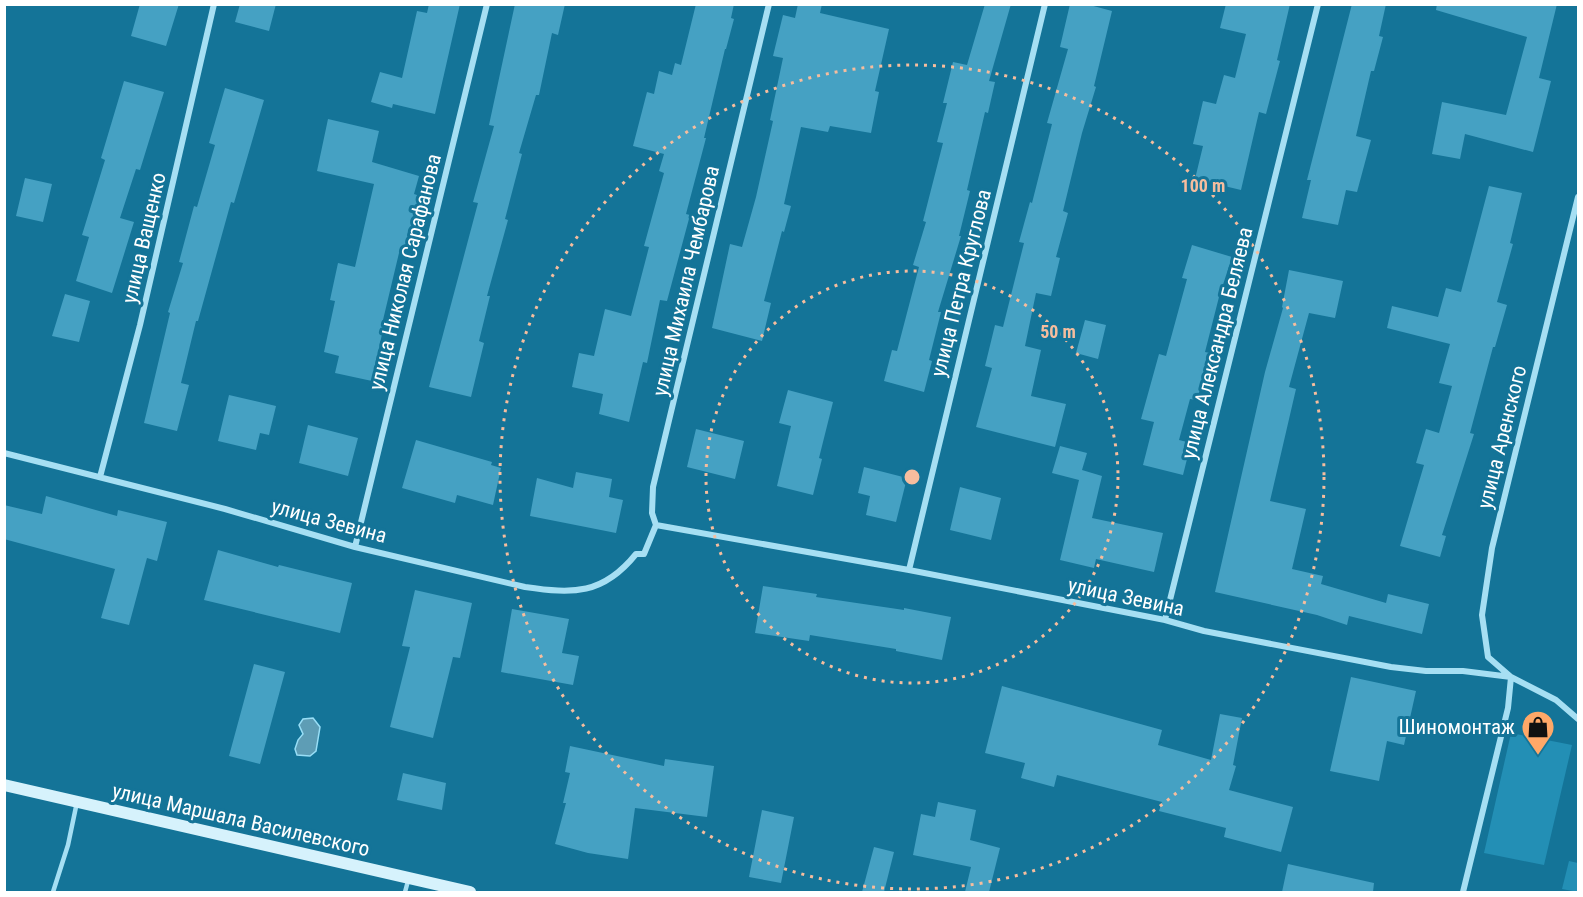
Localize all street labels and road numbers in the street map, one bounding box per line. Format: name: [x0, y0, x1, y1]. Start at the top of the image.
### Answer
street label: улица Николая Сарафанова: [364, 151, 446, 393]
street label: улица Михаила Чембарова: [648, 164, 724, 398]
street label: улица Ващенко: [117, 170, 171, 306]
street label: улица Петра Круглова: [926, 187, 996, 379]
street label: улица Александра Беляева: [1177, 225, 1257, 461]
street label: улица Аренского: [1473, 363, 1531, 511]
street label: улица Зевина: [269, 494, 389, 548]
street label: улица Зевина: [1066, 573, 1186, 621]
street label: улица Маршала Василевского: [110, 779, 372, 861]

